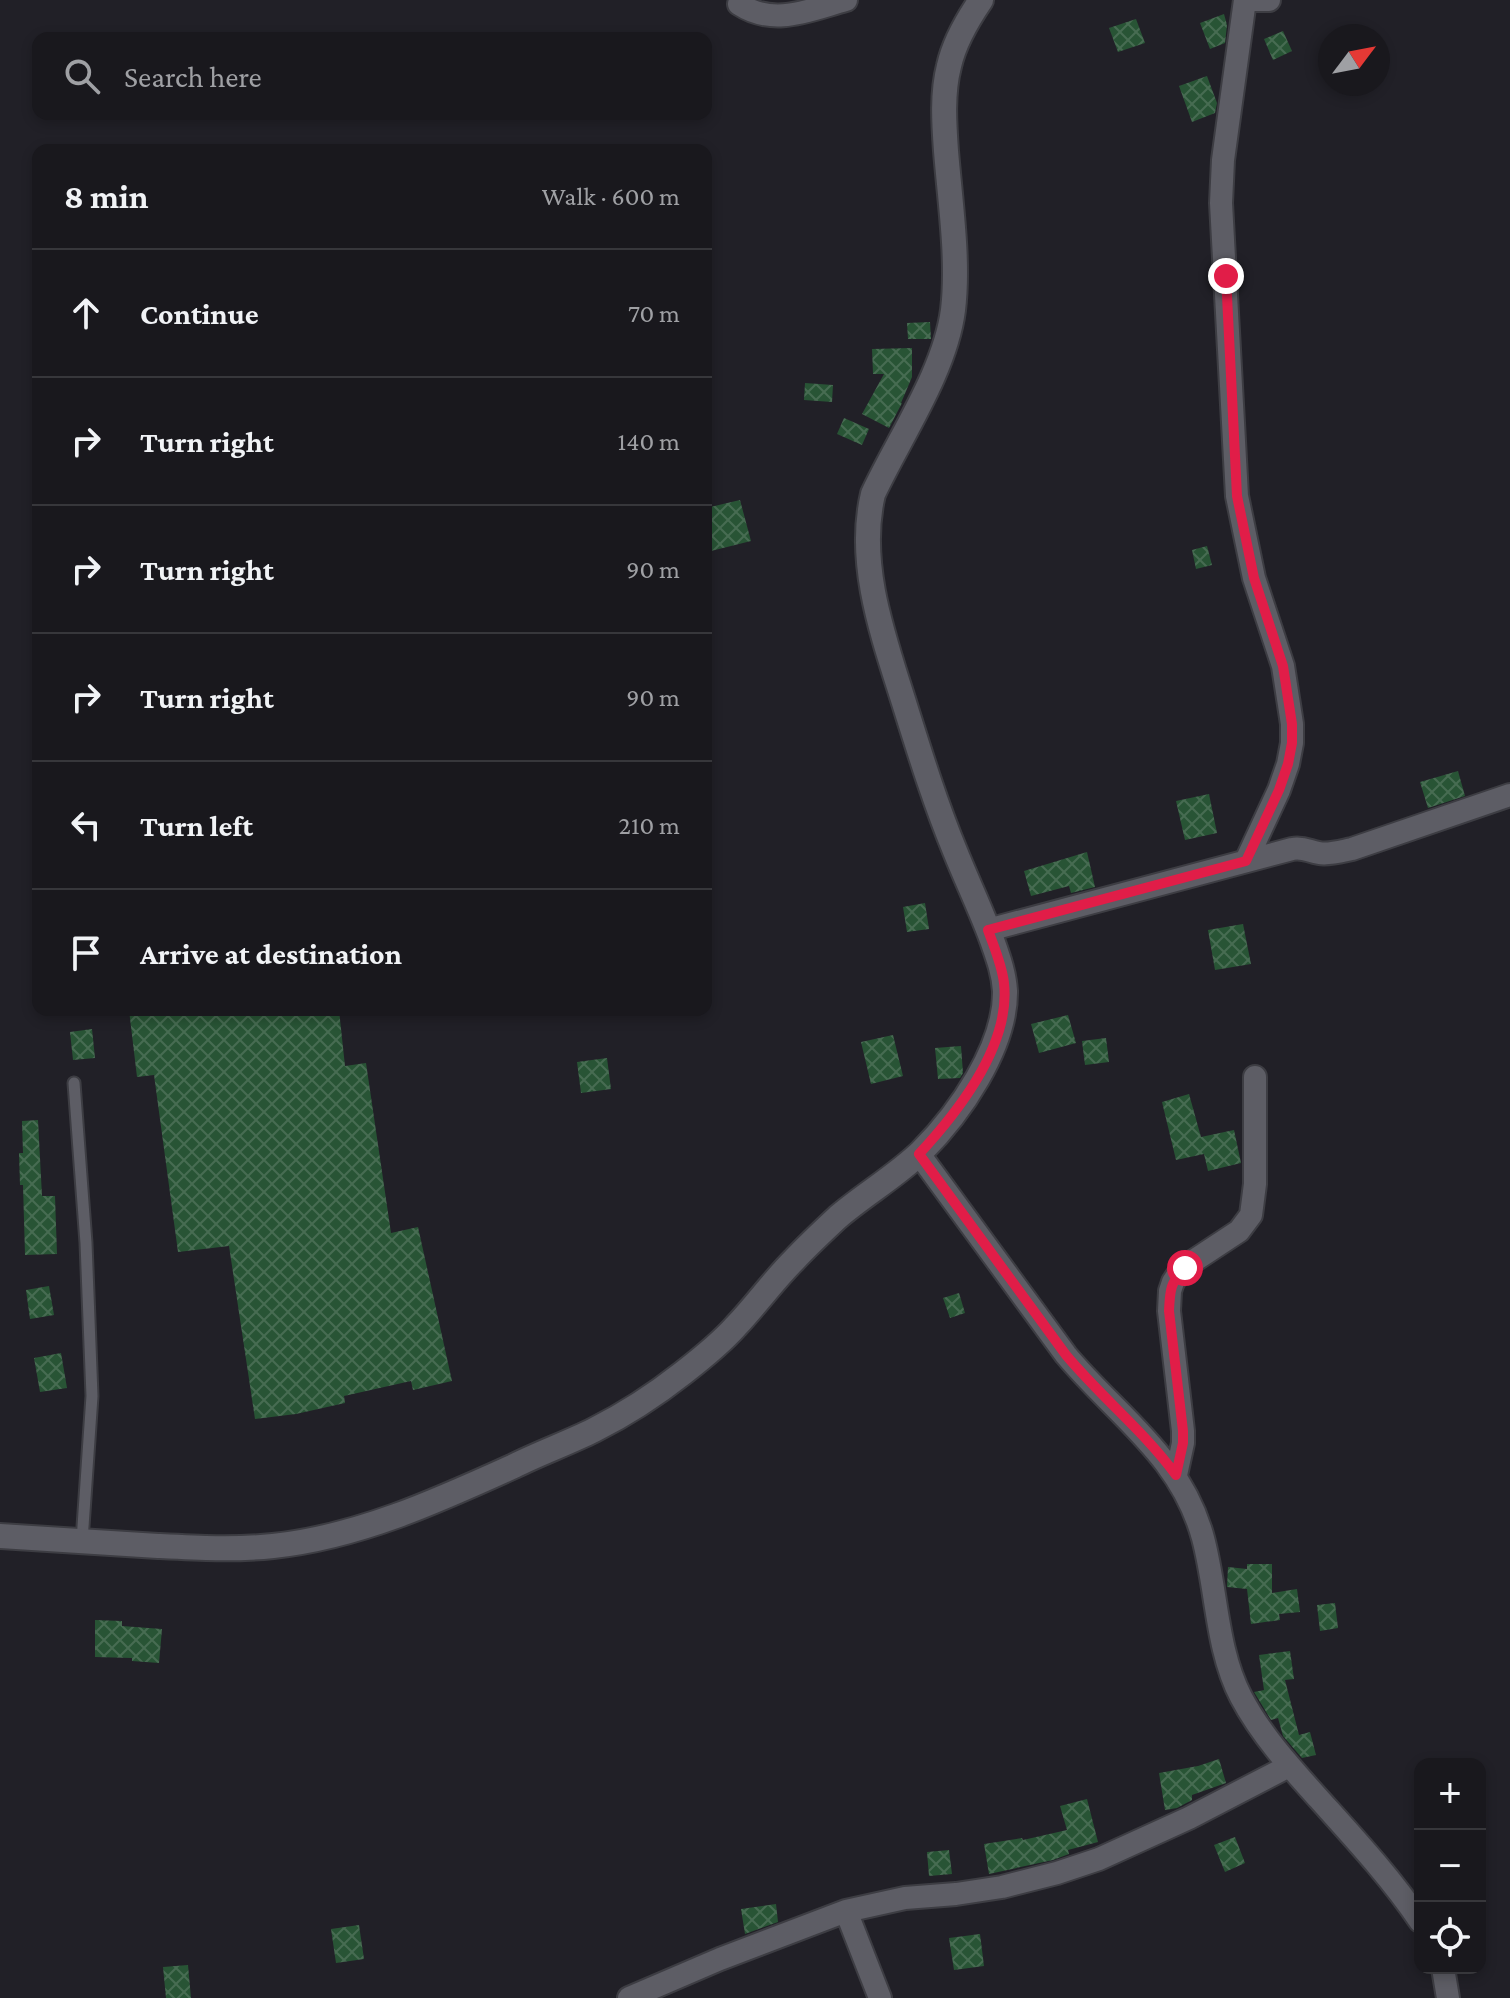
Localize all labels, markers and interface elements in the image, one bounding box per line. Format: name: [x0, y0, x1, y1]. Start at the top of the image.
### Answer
north arrow: [1318, 24, 1390, 96]
search box: [32, 32, 712, 120]
icon: search: [60, 54, 104, 98]
text: Search here: [124, 60, 262, 93]
text: 8 min: [64, 178, 149, 215]
text: Walk · 600 m: [542, 182, 680, 211]
route end: [1208, 258, 1244, 294]
icon: ahead: [64, 291, 108, 335]
text: Continue: [140, 297, 259, 330]
text: 70 m: [628, 299, 680, 328]
icon: right: [64, 419, 108, 463]
text: Turn right: [140, 425, 274, 458]
text: 140 m: [618, 427, 680, 456]
icon: right: [64, 547, 108, 591]
text: Turn right: [140, 553, 274, 586]
text: 90 m: [626, 555, 680, 584]
icon: right: [64, 675, 108, 719]
text: Turn right: [140, 681, 274, 714]
text: 90 m: [626, 683, 680, 712]
icon: left: [64, 803, 108, 847]
text: Turn left: [140, 809, 253, 842]
text: 210 m: [619, 811, 680, 840]
icon: arrive: [64, 931, 108, 975]
text: Arrive at destination: [140, 937, 402, 970]
route start: [1167, 1250, 1203, 1286]
map controls: [1414, 1758, 1486, 1974]
button: +: [1414, 1758, 1486, 1830]
button: −: [1414, 1830, 1486, 1902]
button: locate: [1414, 1902, 1486, 1974]

